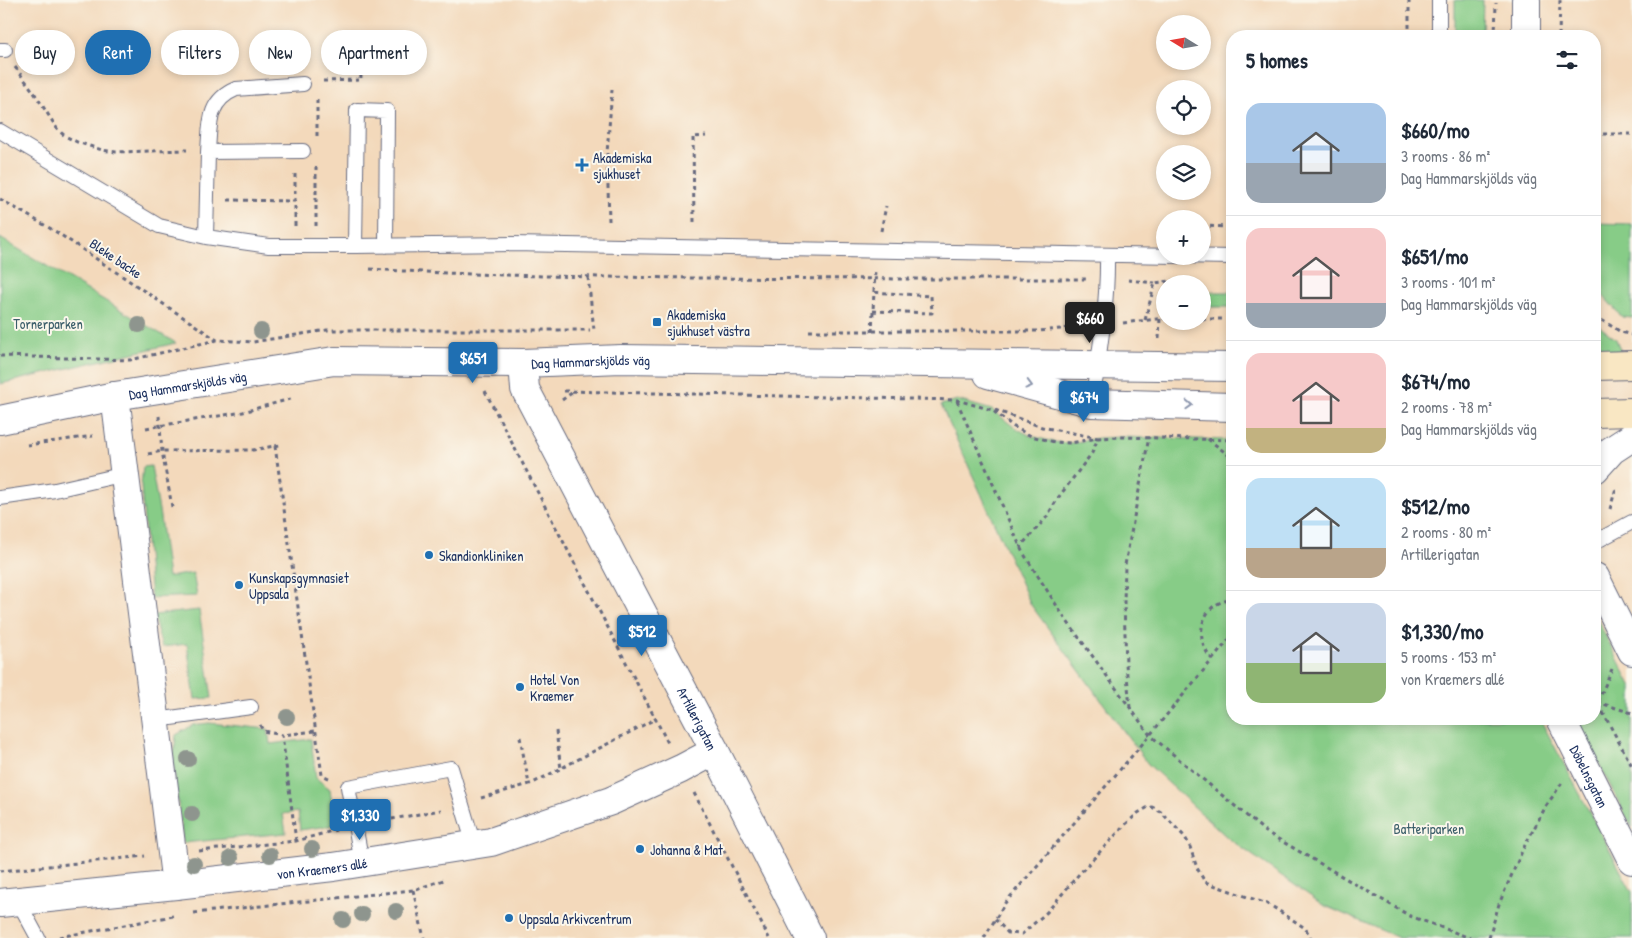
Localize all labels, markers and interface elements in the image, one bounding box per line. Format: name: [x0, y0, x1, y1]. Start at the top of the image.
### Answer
north arrow: [1156, 15, 1211, 70]
map controls: [1156, 15, 1211, 330]
chip: Buy: [15, 30, 75, 75]
chip: Rent: [85, 30, 151, 75]
chip: Filters: [161, 30, 239, 75]
chip: New: [249, 30, 311, 75]
chip: Apartment: [321, 30, 427, 75]
text: 5 homes: [1246, 46, 1308, 75]
icon: filters: [1553, 46, 1581, 74]
button: locate: [1156, 80, 1211, 135]
text: $660/mo: [1401, 116, 1469, 145]
icon: home: [1286, 123, 1346, 183]
button: layers: [1156, 145, 1211, 200]
text: 3 rooms · 86 m²: [1401, 145, 1490, 167]
place label: Akademiska sjukhuset: [593, 148, 652, 184]
marker: Akademiska sjukhuset: [575, 158, 589, 172]
text: Dag Hammarskjölds väg: [1401, 167, 1537, 189]
button: +: [1156, 210, 1211, 265]
street label: Bleke backe: [86, 234, 146, 283]
text: $651/mo: [1401, 242, 1468, 271]
icon: home: [1286, 248, 1346, 308]
text: 3 rooms · 101 m²: [1401, 271, 1496, 293]
button: −: [1156, 275, 1211, 330]
text: Dag Hammarskjölds väg: [1401, 293, 1537, 315]
pin: $660: [1060, 302, 1120, 344]
place label: Akademiska sjukhuset västra: [667, 305, 750, 341]
text: $660: [1076, 307, 1104, 329]
park label: Tornerparken: [13, 314, 83, 334]
marker: Akademiska sjukhuset västra: [651, 316, 663, 328]
pin: $651: [443, 342, 503, 384]
text: $651: [459, 347, 487, 369]
street label: Dag Hammarskjölds väg: [531, 349, 650, 373]
street label: Dag Hammarskjölds väg: [127, 366, 248, 403]
text: $674/mo: [1401, 367, 1470, 396]
icon: home: [1286, 373, 1346, 433]
one-way arrow: [1024, 380, 1032, 390]
pin: $674: [1054, 380, 1114, 423]
text: $674: [1070, 386, 1098, 408]
text: 2 rooms · 78 m²: [1401, 396, 1492, 418]
one-way arrow: [1186, 400, 1193, 410]
text: Dag Hammarskjölds väg: [1401, 418, 1537, 440]
text: $512/mo: [1401, 492, 1470, 521]
icon: home: [1286, 498, 1346, 558]
text: 2 rooms · 80 m²: [1401, 521, 1491, 543]
text: Artillerigatan: [1401, 543, 1479, 565]
place label: Skandionkliniken: [439, 546, 523, 565]
marker: Skandionkliniken: [423, 549, 435, 561]
place label: Kunskapsgymnasiet Uppsala: [249, 568, 349, 604]
marker: Kunskapsgymnasiet Uppsala: [233, 579, 245, 591]
pin: $512: [612, 614, 672, 657]
text: $1,330/mo: [1401, 617, 1483, 646]
text: $512: [628, 620, 656, 642]
icon: home: [1286, 623, 1346, 683]
text: 5 rooms · 153 m²: [1401, 646, 1496, 668]
text: von Kraemers allé: [1401, 668, 1505, 690]
place label: Hotel Von Kraemer: [530, 670, 579, 705]
marker: Hotel Von Kraemer: [514, 681, 526, 693]
street label: Artillerigatan: [673, 683, 722, 753]
street label: Döbelnsgatan: [1566, 742, 1613, 811]
pin: $1,330: [319, 798, 401, 841]
text: $1,330: [341, 804, 379, 826]
park label: Batteriparken: [1394, 819, 1464, 839]
place label: Johanna & Mat: [650, 840, 723, 859]
marker: Johanna & Mat: [634, 843, 646, 855]
street label: von Kraemers allé: [276, 852, 369, 883]
place label: Uppsala Arkivcentrum: [519, 909, 631, 929]
marker: Uppsala Arkivcentrum: [503, 912, 515, 924]

